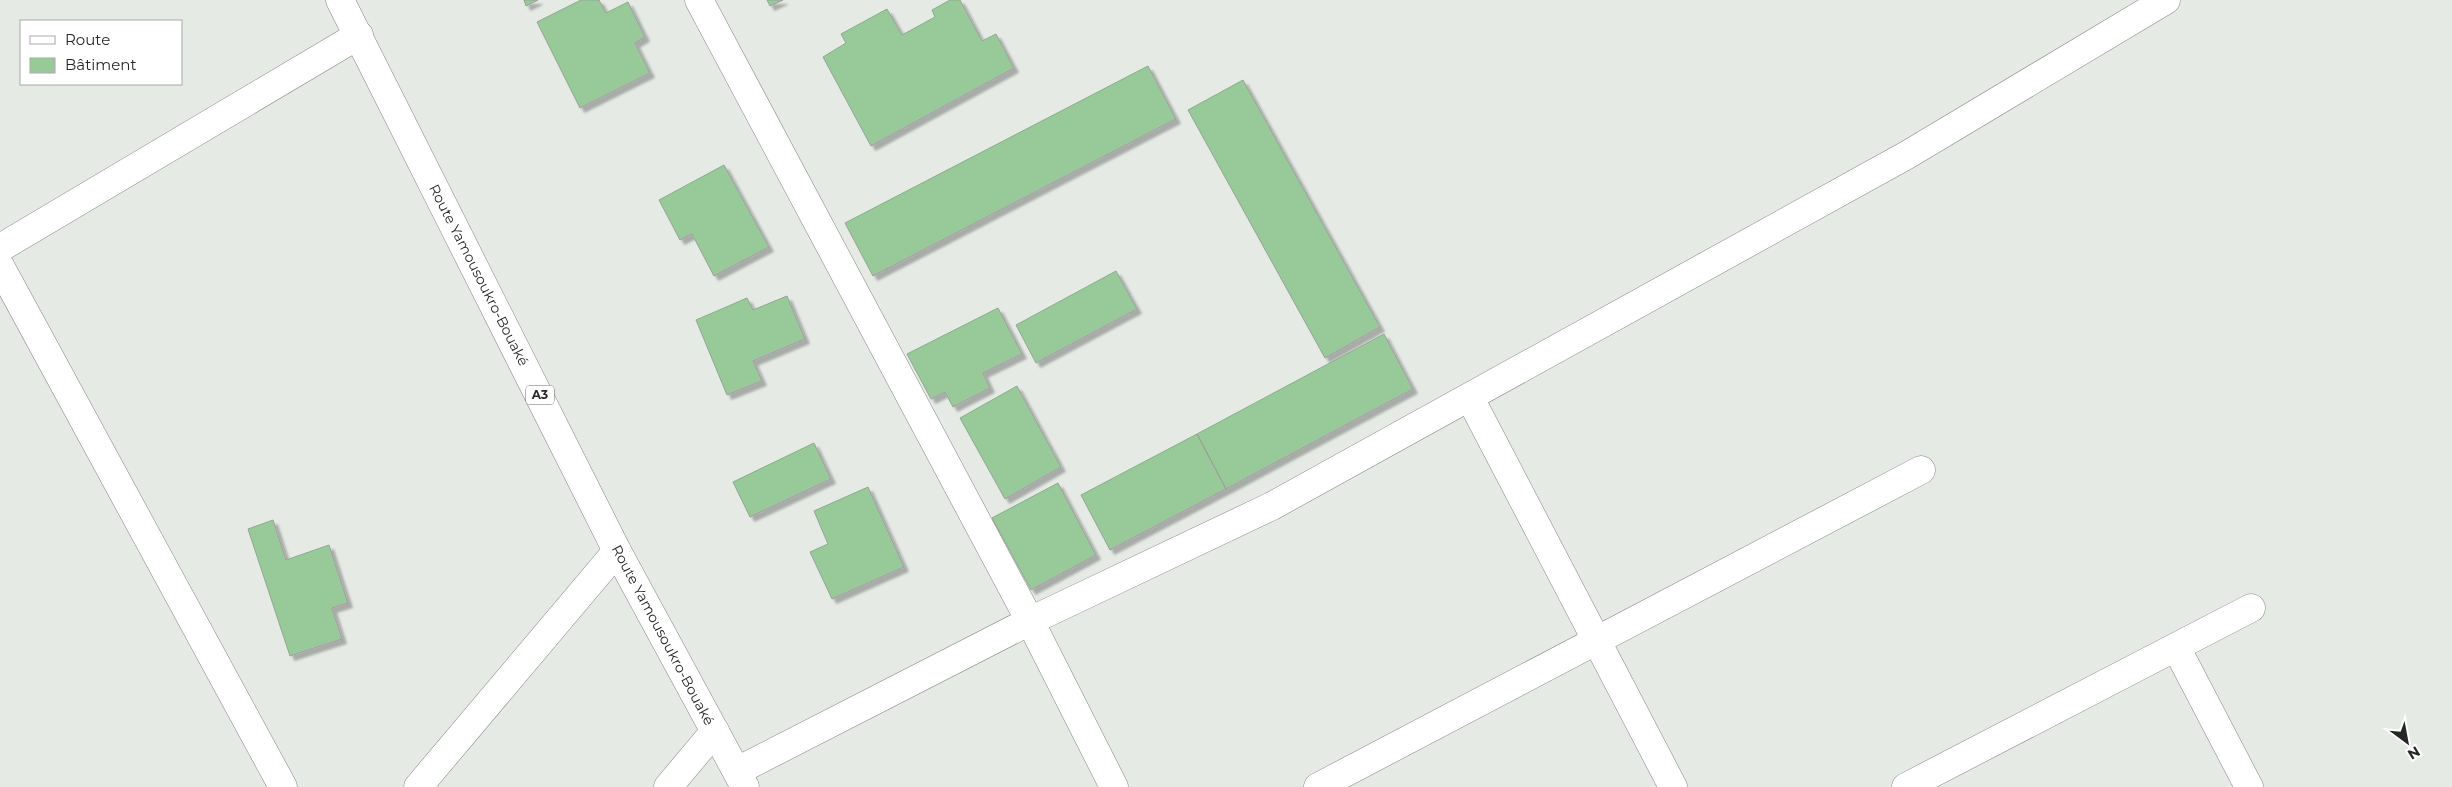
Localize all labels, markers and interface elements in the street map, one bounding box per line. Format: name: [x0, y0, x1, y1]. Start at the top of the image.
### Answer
legend: [20, 20, 182, 85]
text: Route: [65, 30, 110, 49]
text: Bâtiment: [65, 55, 137, 74]
street label: Route Yamousoukro-Bouaké: [425, 181, 533, 369]
road number: A3: [526, 386, 554, 404]
street label: Route Yamousoukro-Bouaké: [608, 542, 718, 728]
north arrow: [2382, 717, 2432, 767]
text: N: [2404, 742, 2423, 764]

